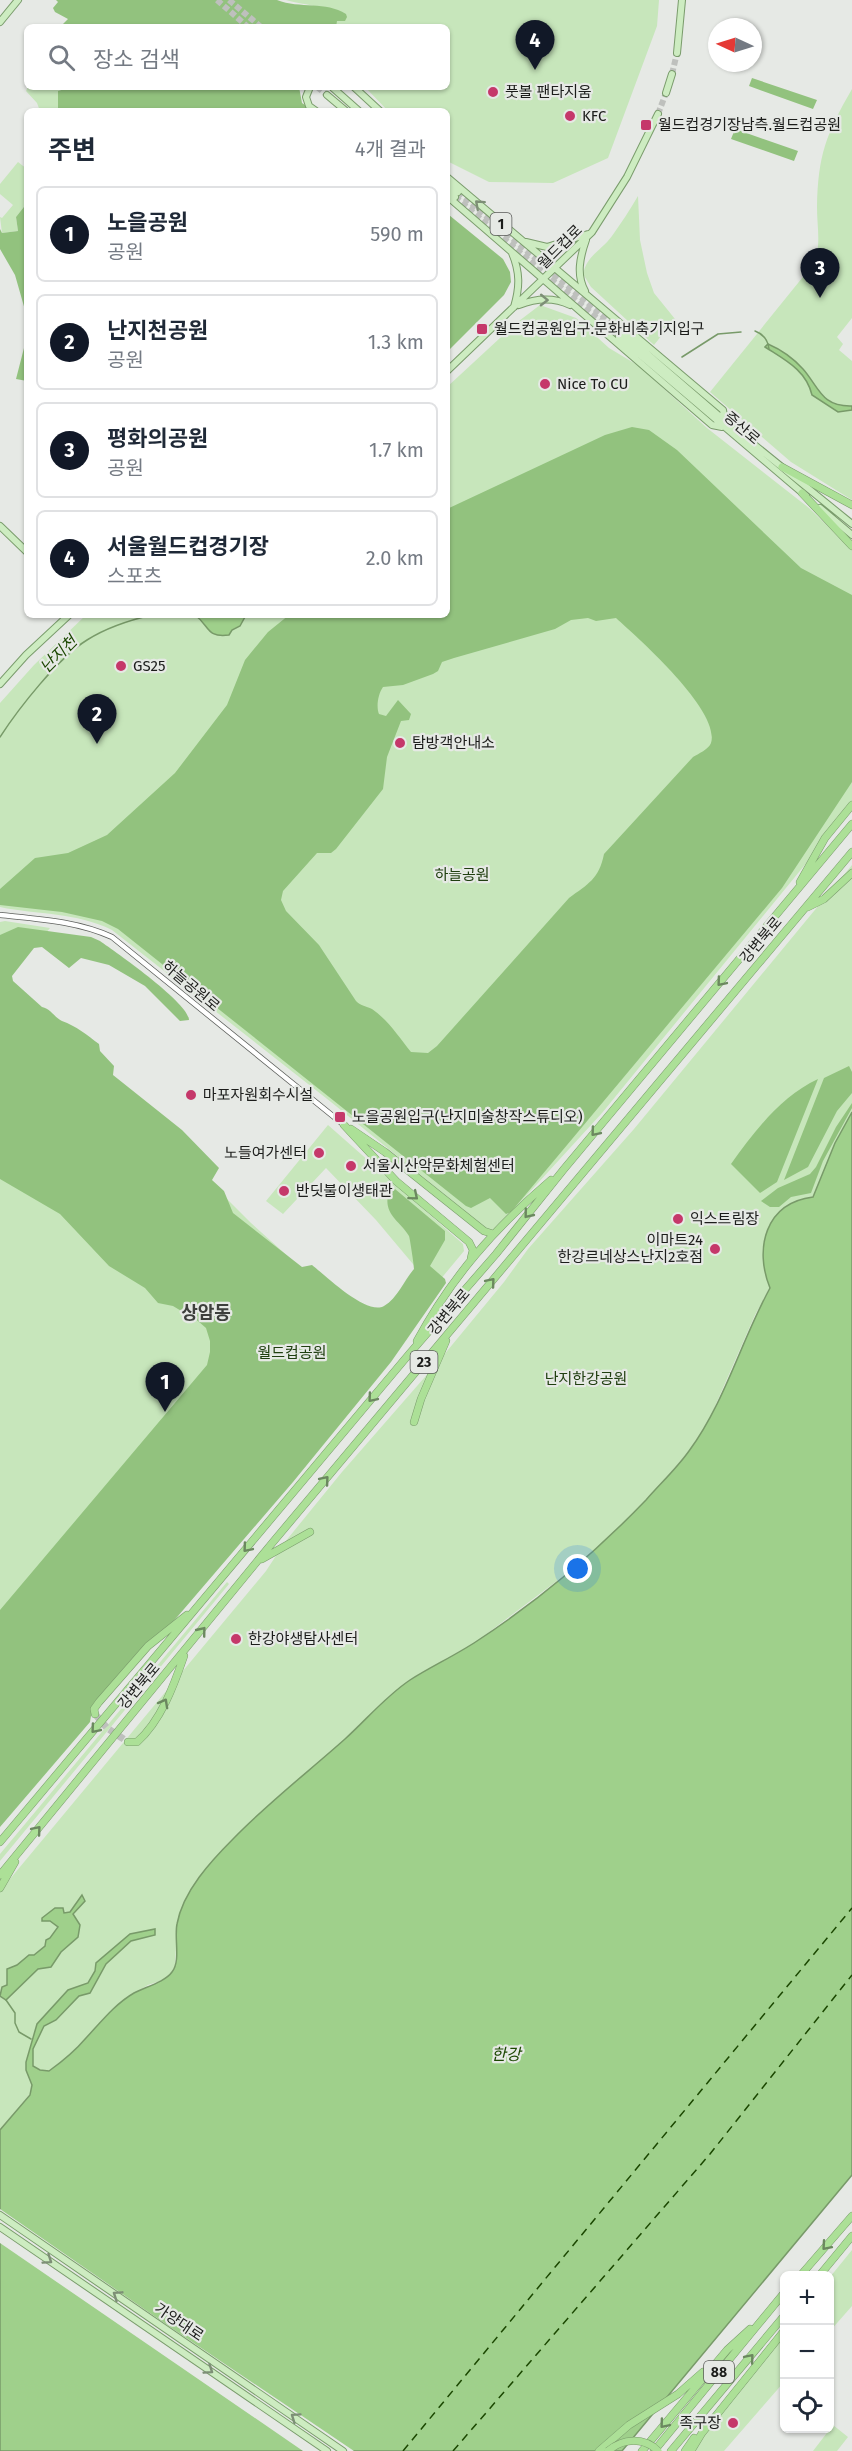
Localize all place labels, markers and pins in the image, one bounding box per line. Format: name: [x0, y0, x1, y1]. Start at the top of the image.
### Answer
pin: 4: [516, 20, 554, 70]
place label: 풋볼 팬타지움: [505, 83, 592, 101]
marker: 풋볼 팬타지움: [486, 85, 500, 99]
place label: KFC: [582, 107, 607, 125]
marker: KFC: [563, 109, 577, 123]
place label: 월드컵경기장남측.월드컵공원: [658, 116, 841, 134]
marker: 월드컵경기장남측.월드컵공원: [639, 118, 653, 132]
pin: 3: [800, 248, 840, 298]
place label: 월드컵공원입구.문화비축기지입구: [494, 320, 705, 338]
marker: 월드컵공원입구.문화비축기지입구: [475, 322, 489, 336]
place label: Nice To CU: [557, 375, 628, 393]
marker: Nice To CU: [538, 377, 552, 391]
place label: GS25: [133, 657, 165, 675]
marker: GS25: [114, 659, 128, 673]
pin: 2: [78, 694, 116, 744]
place label: 탐방객안내소: [412, 734, 495, 752]
marker: 탐방객안내소: [393, 736, 407, 750]
place label: 마포자원회수시설: [203, 1086, 313, 1104]
marker: 마포자원회수시설: [184, 1088, 198, 1102]
place label: 노을공원입구(난지미술창작스튜디오): [352, 1108, 583, 1126]
marker: 노을공원입구(난지미술창작스튜디오): [333, 1110, 347, 1124]
place label: 노들여가센터: [224, 1144, 307, 1162]
marker: 노들여가센터: [312, 1146, 326, 1160]
place label: 서울시산악문화체험센터: [363, 1157, 515, 1175]
marker: 서울시산악문화체험센터: [344, 1159, 358, 1173]
place label: 반딧불이생태관: [296, 1182, 393, 1200]
marker: 반딧불이생태관: [277, 1184, 291, 1198]
place label: 익스트림장: [690, 1210, 759, 1228]
marker: 익스트림장: [671, 1212, 685, 1226]
place label: 이마트24 한강르네상스난지2호점: [558, 1231, 703, 1266]
marker: 이마트24 한강르네상스난지2호점: [708, 1242, 722, 1256]
pin: 1: [146, 1362, 184, 1412]
place label: 한강야생탐사센터: [248, 1630, 358, 1648]
marker: 한강야생탐사센터: [229, 1632, 243, 1646]
place label: 족구장: [680, 2414, 721, 2432]
marker: 족구장: [726, 2416, 740, 2430]

